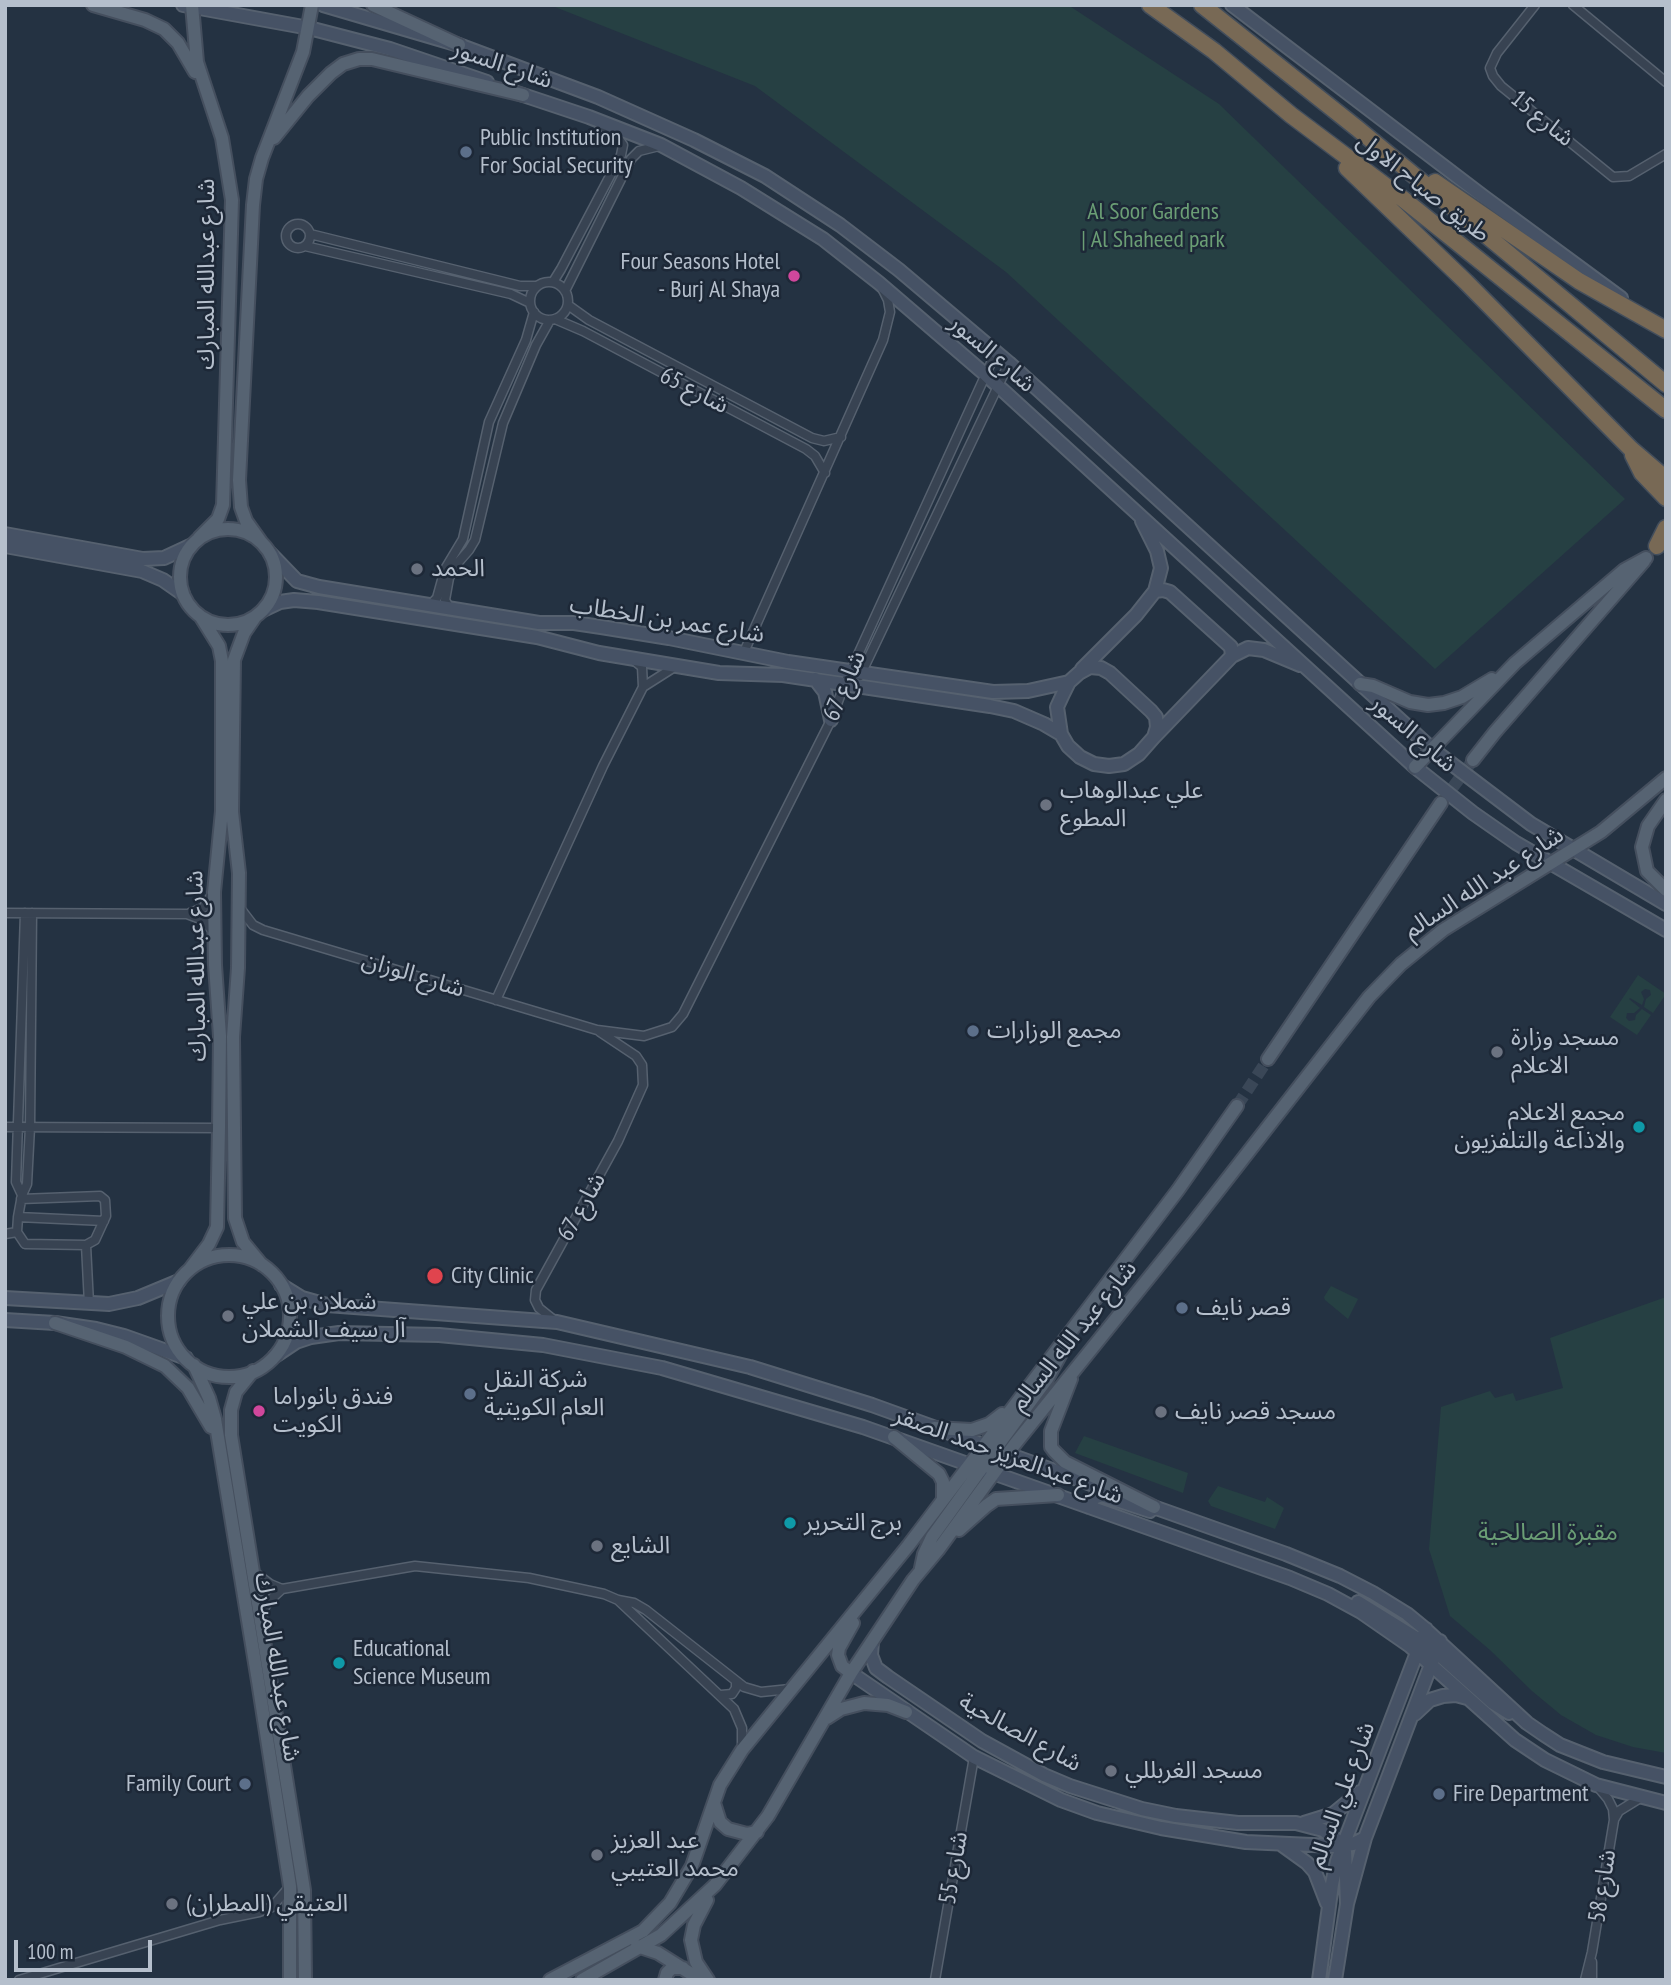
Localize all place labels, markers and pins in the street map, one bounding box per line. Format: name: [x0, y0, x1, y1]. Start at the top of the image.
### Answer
place label: Public Institution For Social Security: [480, 124, 633, 180]
marker: Public Institution For Social Security: [458, 144, 474, 160]
place label: Four Seasons Hotel - Burj Al Shaya: [620, 248, 780, 304]
marker: Four Seasons Hotel - Burj Al Shaya: [786, 268, 802, 284]
place label: الحمد: [431, 555, 485, 583]
marker: الحمد: [409, 561, 425, 577]
place label: علي عبدالوهاب المطوع: [1060, 777, 1203, 833]
marker: علي عبدالوهاب المطوع: [1038, 797, 1054, 813]
place label: مجمع الوزارات: [987, 1017, 1122, 1045]
marker: مجمع الوزارات: [965, 1023, 981, 1039]
place label: مسجد وزارة الاعلام: [1511, 1024, 1619, 1080]
marker: مسجد وزارة الاعلام: [1489, 1044, 1505, 1060]
place label: مجمع الاعلام والاذاعة والتلفزيون: [1454, 1099, 1625, 1155]
marker: مجمع الاعلام والاذاعة والتلفزيون: [1631, 1119, 1647, 1135]
place label: City Clinic: [451, 1262, 534, 1290]
marker: City Clinic: [425, 1266, 445, 1286]
place label: شملان بن علي آل سيف الشملان: [242, 1288, 406, 1344]
place label: قصر نايف: [1196, 1294, 1291, 1322]
marker: قصر نايف: [1174, 1300, 1190, 1316]
marker: شملان بن علي آل سيف الشملان: [220, 1308, 236, 1324]
place label: شركة النقل العام الكويتية: [484, 1366, 604, 1422]
place label: فندق بانوراما الكويت: [273, 1383, 393, 1439]
marker: شركة النقل العام الكويتية: [462, 1386, 478, 1402]
place label: مسجد قصر نايف: [1175, 1398, 1336, 1426]
marker: فندق بانوراما الكويت: [251, 1403, 267, 1419]
marker: مسجد قصر نايف: [1153, 1404, 1169, 1420]
place label: برج التحرير: [804, 1509, 902, 1537]
marker: برج التحرير: [782, 1515, 798, 1531]
place label: الشايع: [611, 1532, 670, 1560]
marker: الشايع: [589, 1538, 605, 1554]
place label: Educational Science Museum: [353, 1635, 490, 1691]
marker: Educational Science Museum: [331, 1655, 347, 1671]
place label: مسجد الغربللي: [1125, 1757, 1263, 1785]
marker: مسجد الغربللي: [1103, 1763, 1119, 1779]
place label: Family Court: [126, 1770, 231, 1798]
marker: Family Court: [237, 1776, 253, 1792]
place label: Fire Department: [1453, 1780, 1589, 1808]
marker: Fire Department: [1431, 1786, 1447, 1802]
place label: عبد العزيز محمد العتيبي: [611, 1827, 739, 1883]
marker: عبد العزيز محمد العتيبي: [589, 1847, 605, 1863]
place label: العتيقي (المطران): [186, 1890, 348, 1918]
marker: العتيقي (المطران): [164, 1896, 180, 1912]

